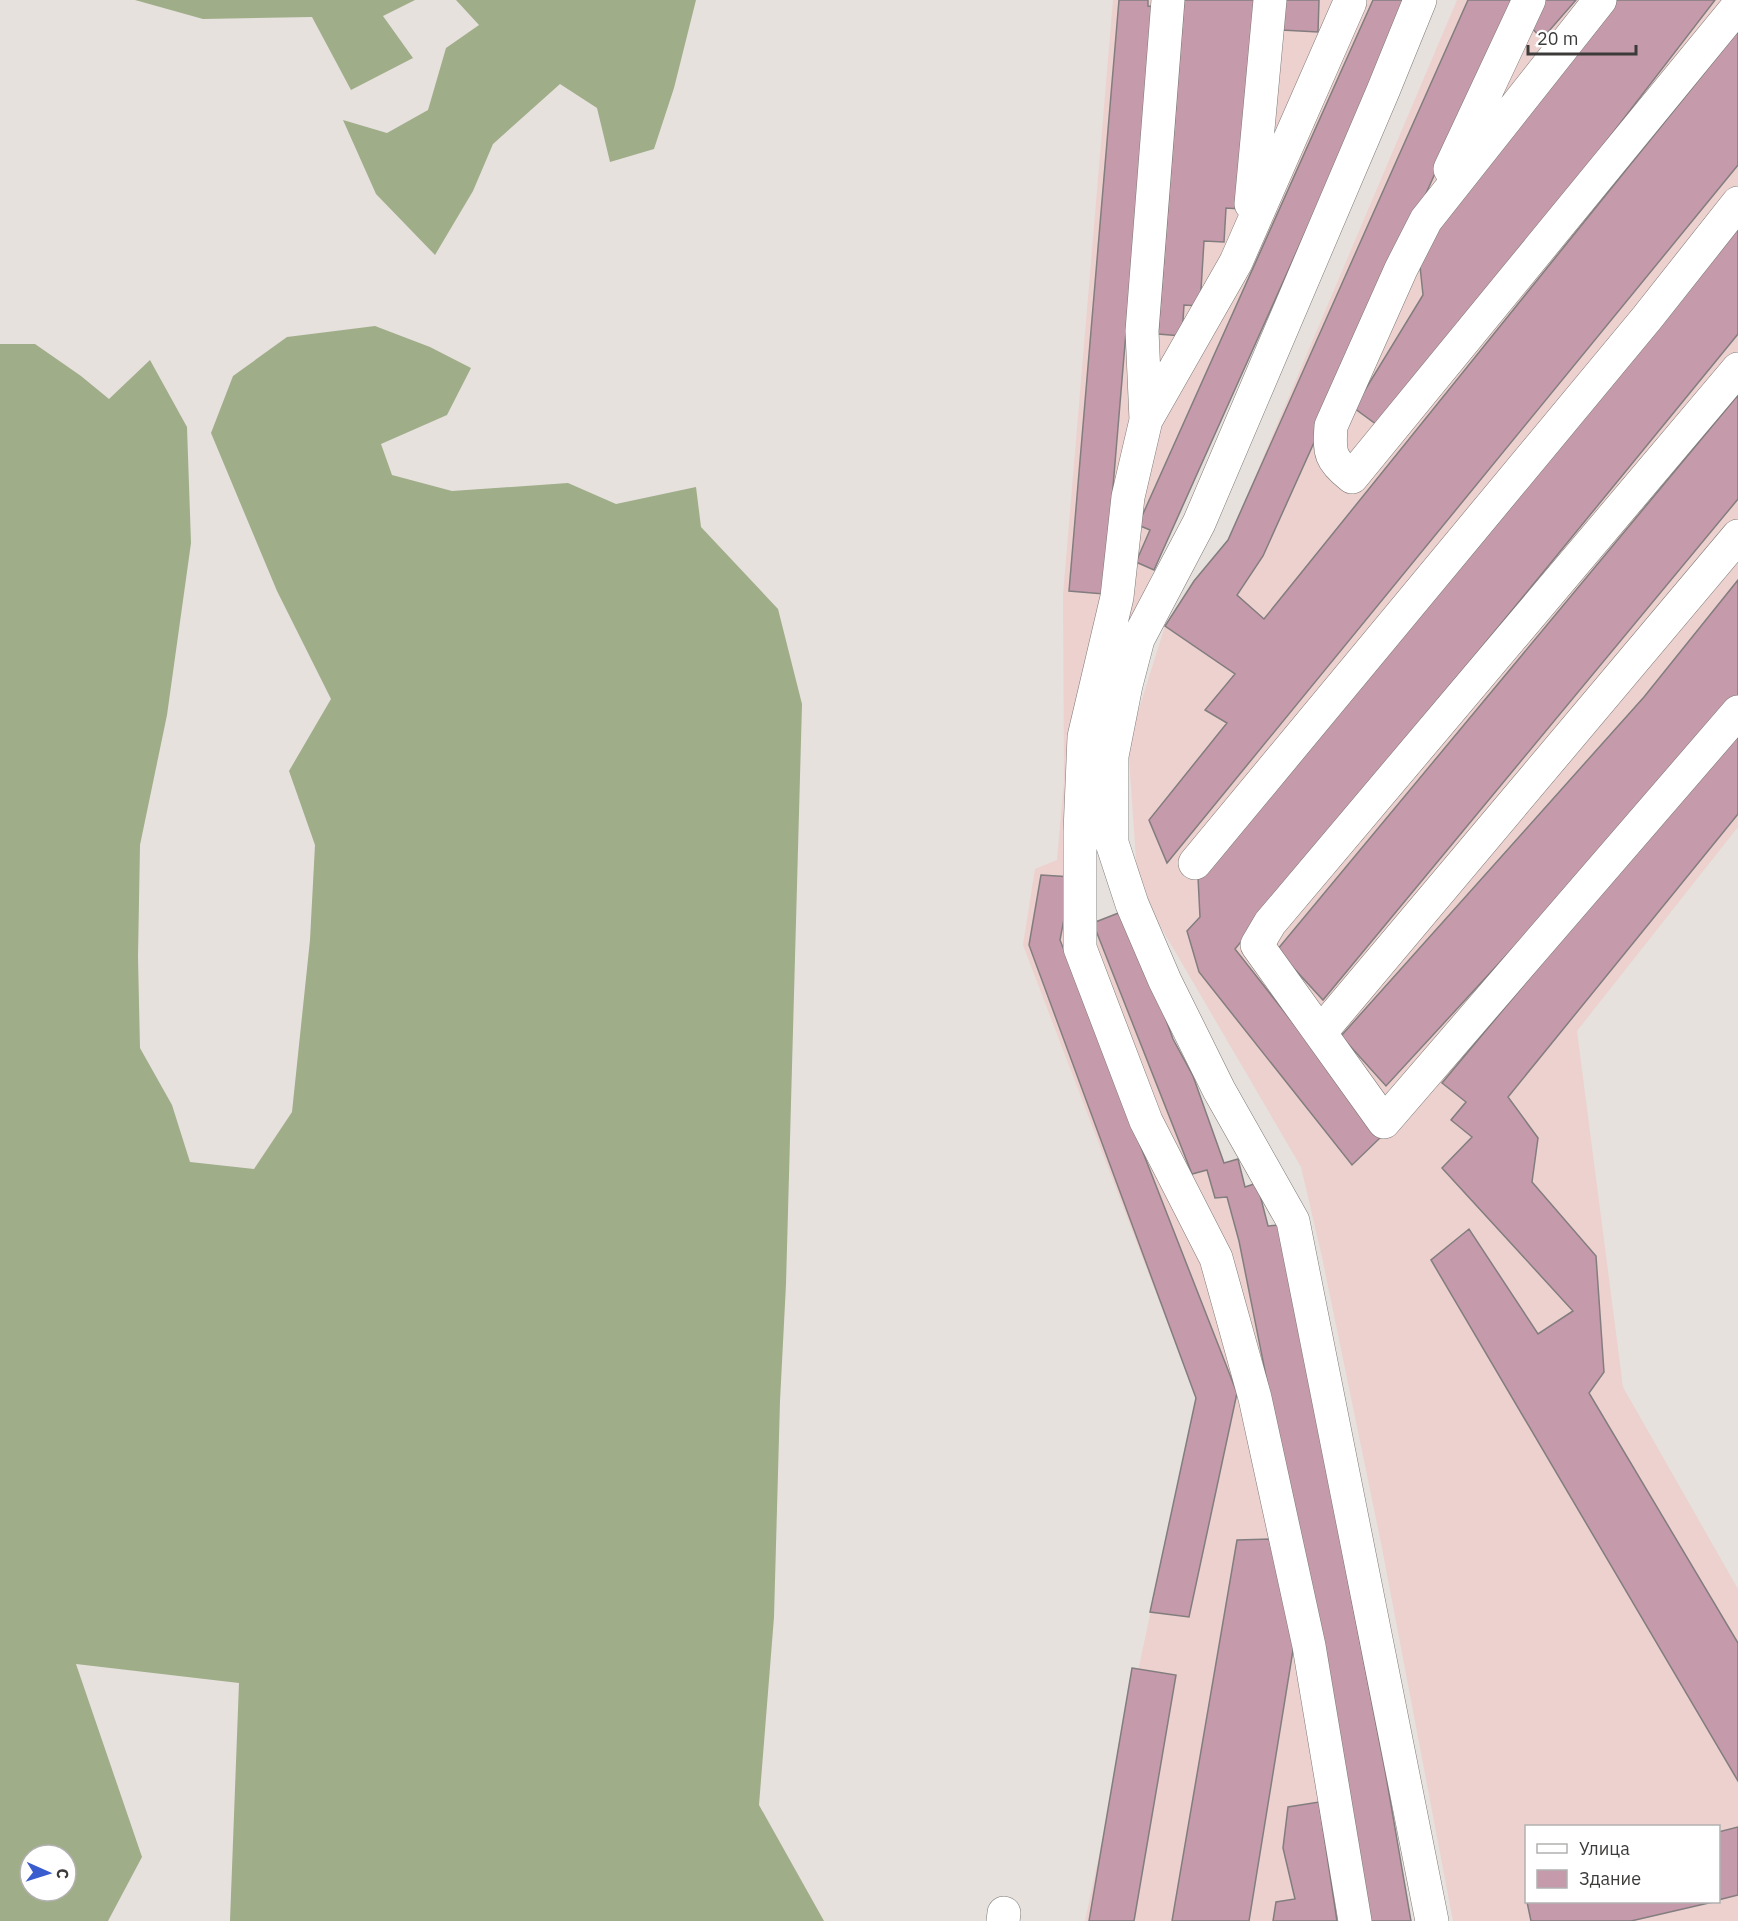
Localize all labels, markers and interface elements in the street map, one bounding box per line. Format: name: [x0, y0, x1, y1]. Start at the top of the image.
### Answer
scale bar: [1528, 18, 1636, 56]
text: 20 m: [1537, 27, 1579, 50]
legend: [1525, 1825, 1720, 1903]
text: Улица: [1579, 1837, 1630, 1860]
north arrow: [18, 1843, 78, 1903]
text: Здание: [1579, 1867, 1641, 1890]
text: С: [53, 1868, 73, 1880]

